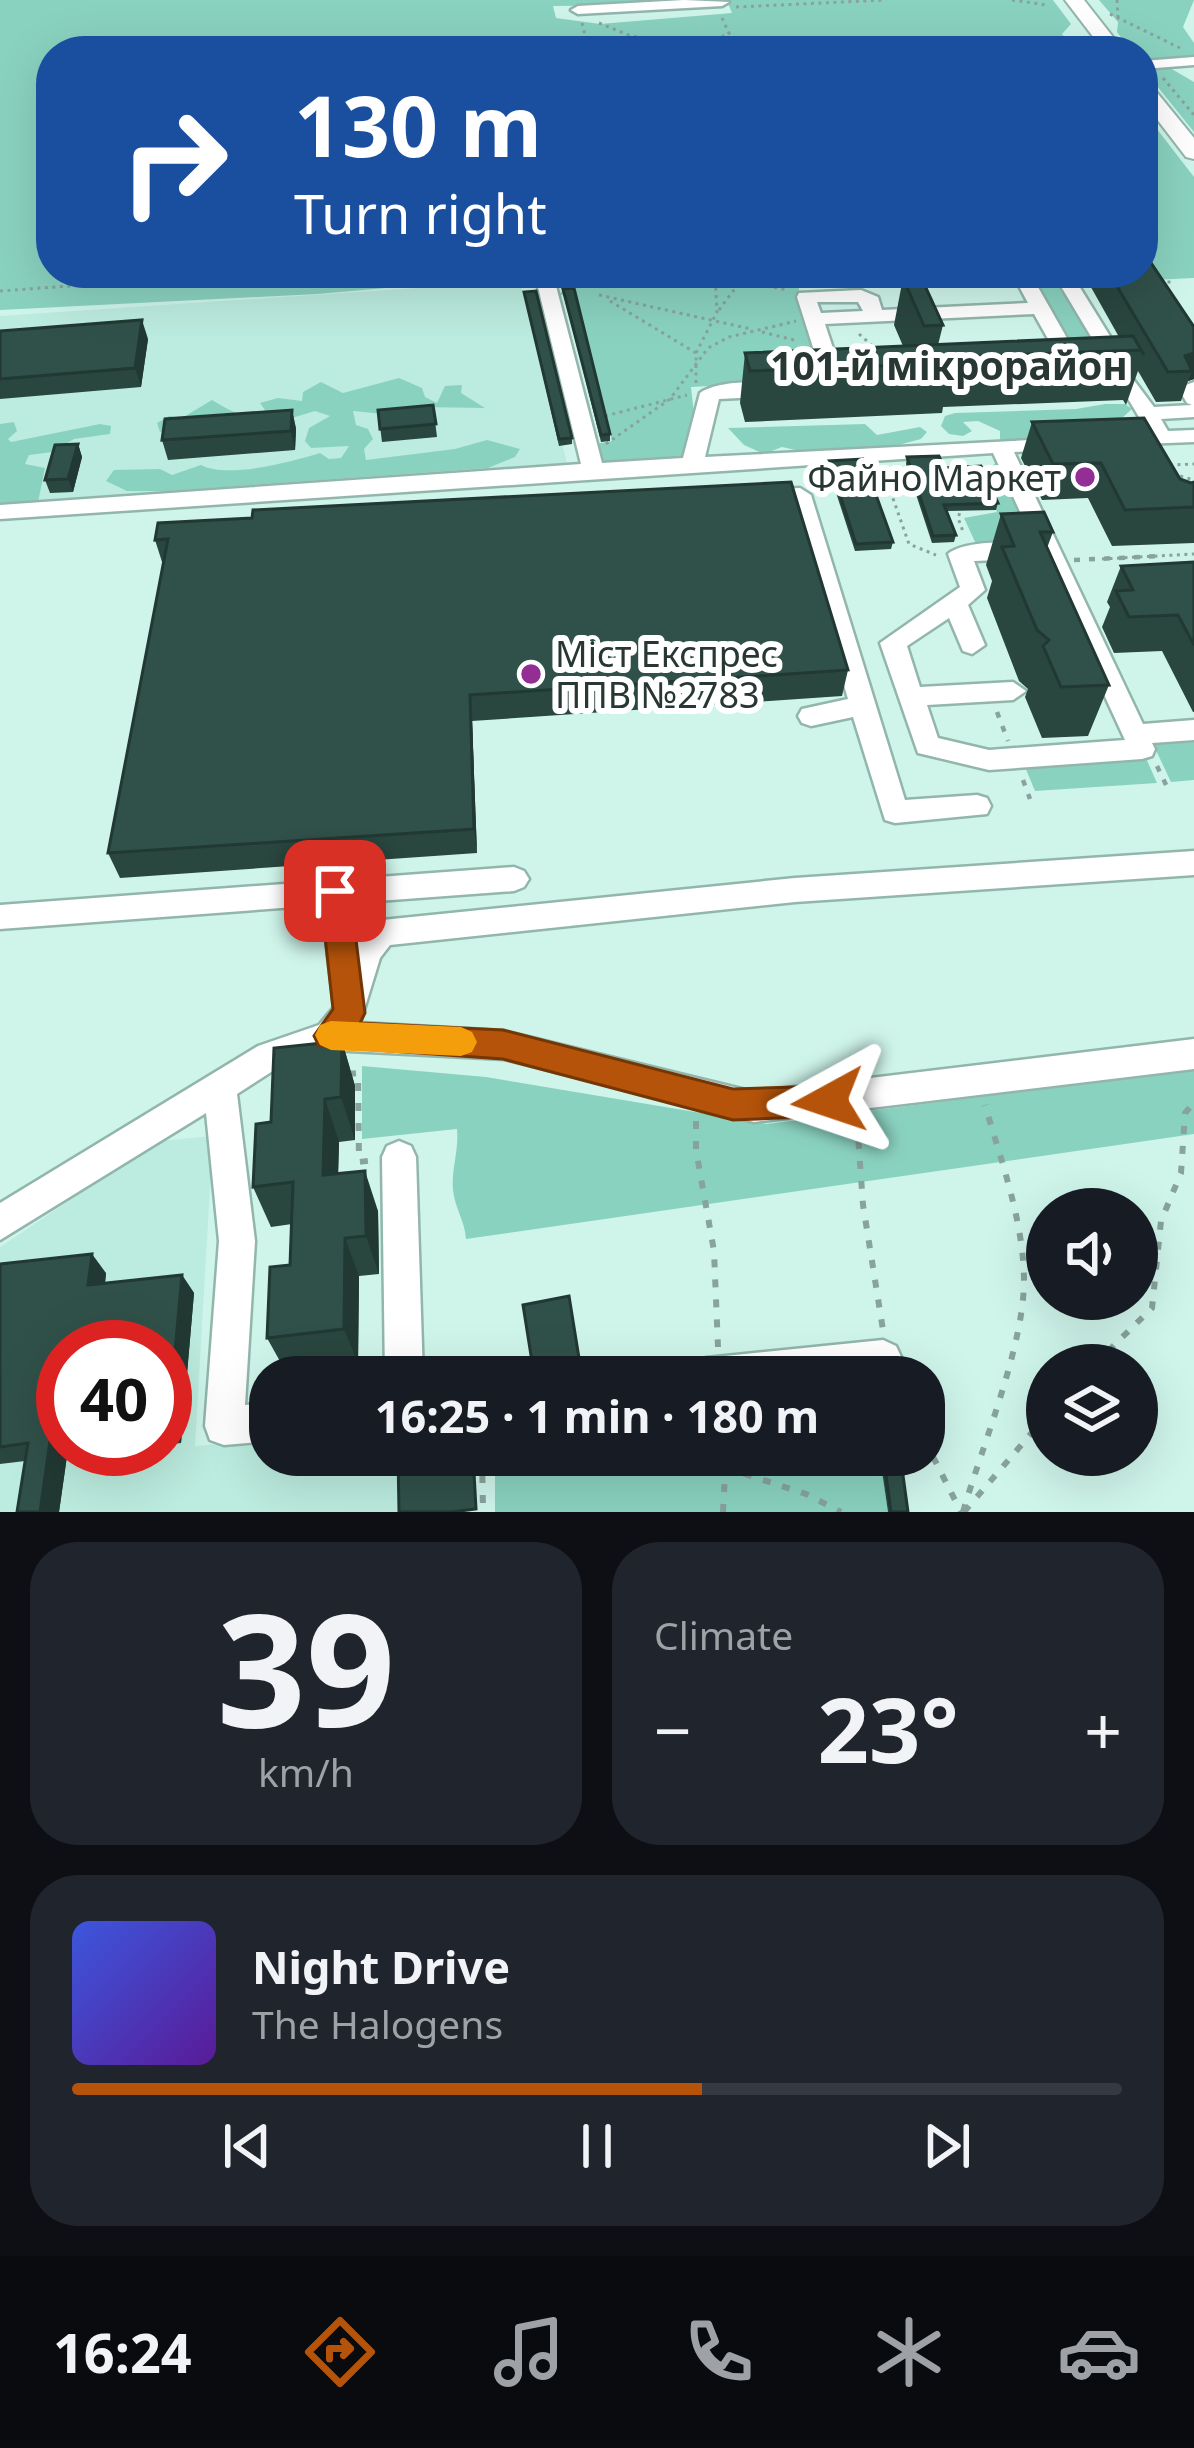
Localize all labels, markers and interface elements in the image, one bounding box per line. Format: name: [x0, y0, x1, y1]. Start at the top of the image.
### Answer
text: 130 m: [294, 67, 542, 182]
icon: right: [96, 84, 252, 240]
text: Turn right: [294, 176, 547, 250]
district label: 101-й мікрорайон: [770, 338, 1128, 391]
place label: Файно Маркет: [807, 453, 1061, 502]
marker: Файно Маркет: [1072, 464, 1098, 490]
place label: Міст Експрес ППВ №2783: [555, 629, 778, 719]
marker: Міст Експрес ППВ №2783: [518, 661, 544, 687]
pin: [284, 840, 386, 942]
icon: arrive: [302, 858, 368, 924]
position arrow: [766, 1038, 892, 1164]
map controls: [1026, 1188, 1158, 1476]
button: sound: [1026, 1188, 1158, 1320]
speed limit sign: 40: [36, 1320, 192, 1476]
button: layers: [1026, 1344, 1158, 1476]
text: 16:25 · 1 min · 180 m: [375, 1385, 819, 1446]
text: 39: [217, 1560, 395, 1773]
text: Climate: [654, 1608, 793, 1661]
text: 23°: [817, 1667, 959, 1789]
text: −: [654, 1684, 692, 1774]
text: +: [1084, 1684, 1122, 1774]
text: km/h: [258, 1745, 354, 1798]
text: Night Drive: [252, 1936, 510, 1997]
text: The Halogens: [252, 1997, 503, 2050]
icon: previous: [214, 2113, 280, 2179]
icon: pause: [564, 2113, 630, 2179]
icon: next: [914, 2113, 980, 2179]
icon: directions: [298, 2310, 382, 2394]
icon: music: [487, 2310, 571, 2394]
icon: phone: [677, 2310, 761, 2394]
icon: climate: [867, 2310, 951, 2394]
icon: car: [1057, 2310, 1141, 2394]
text: 16:24: [53, 2315, 192, 2389]

